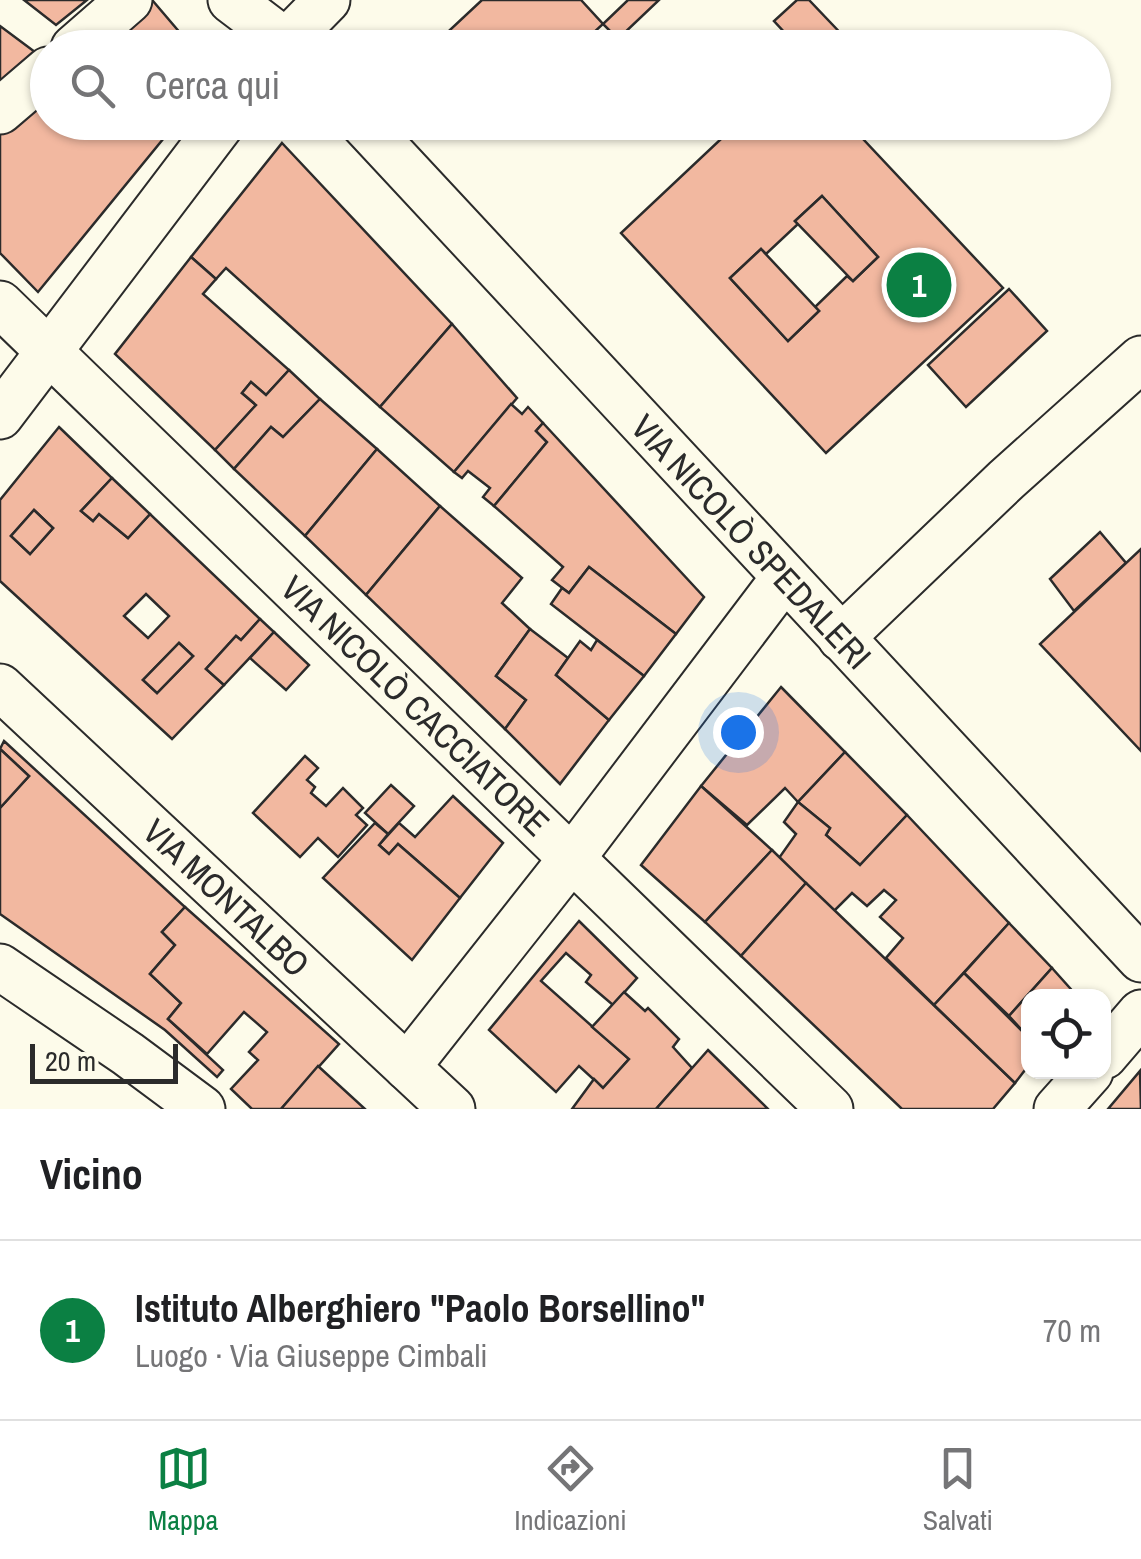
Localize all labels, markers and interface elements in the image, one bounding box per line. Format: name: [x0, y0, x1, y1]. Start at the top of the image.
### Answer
search box: [30, 30, 1111, 140]
icon: search: [65, 58, 120, 113]
text: Cerca qui: [145, 60, 280, 111]
pin: 1: [886, 248, 952, 322]
street label: VIA NICOLÒ SPEDALERI: [621, 404, 882, 679]
street label: VIA NICOLÒ CACCIATORE: [271, 565, 560, 846]
your location: [713, 707, 764, 758]
street label: VIA MONTALBO: [133, 808, 320, 987]
map controls: [1021, 989, 1111, 1079]
button: locate: [1021, 989, 1111, 1079]
scale bar: [30, 1039, 178, 1084]
text: 20 m: [45, 1042, 96, 1080]
text: Vicino: [40, 1146, 143, 1202]
text: Istituto Alberghiero "Paolo Borsellino": [135, 1283, 705, 1334]
text: 1: [65, 1309, 80, 1352]
text: 70 m: [1043, 1309, 1101, 1352]
text: Luogo · Via Giuseppe Cimbali: [135, 1334, 488, 1377]
tab: Mappa: [148, 1441, 218, 1539]
tab: Indicazioni: [514, 1441, 627, 1539]
tab: Salvati: [923, 1441, 993, 1539]

